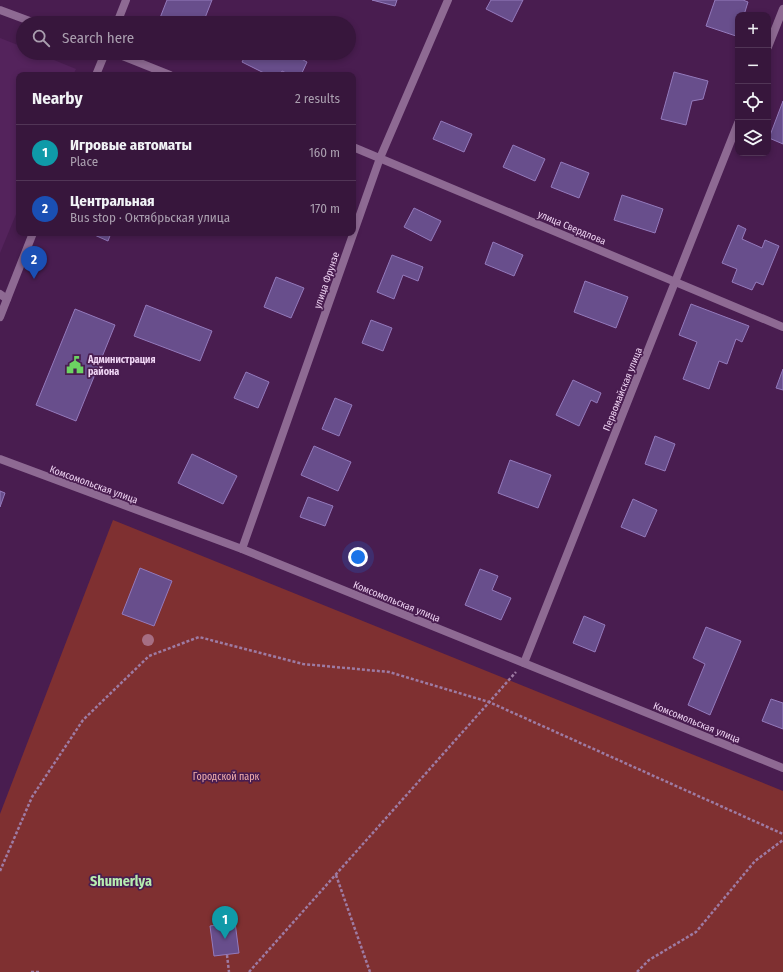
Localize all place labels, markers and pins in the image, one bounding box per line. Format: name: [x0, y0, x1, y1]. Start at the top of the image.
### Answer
pin: 2: [21, 246, 47, 279]
place label: Администрация района: [87, 354, 156, 378]
public building icon: Администрация района: [65, 355, 85, 375]
pin: 1: [212, 906, 238, 939]

